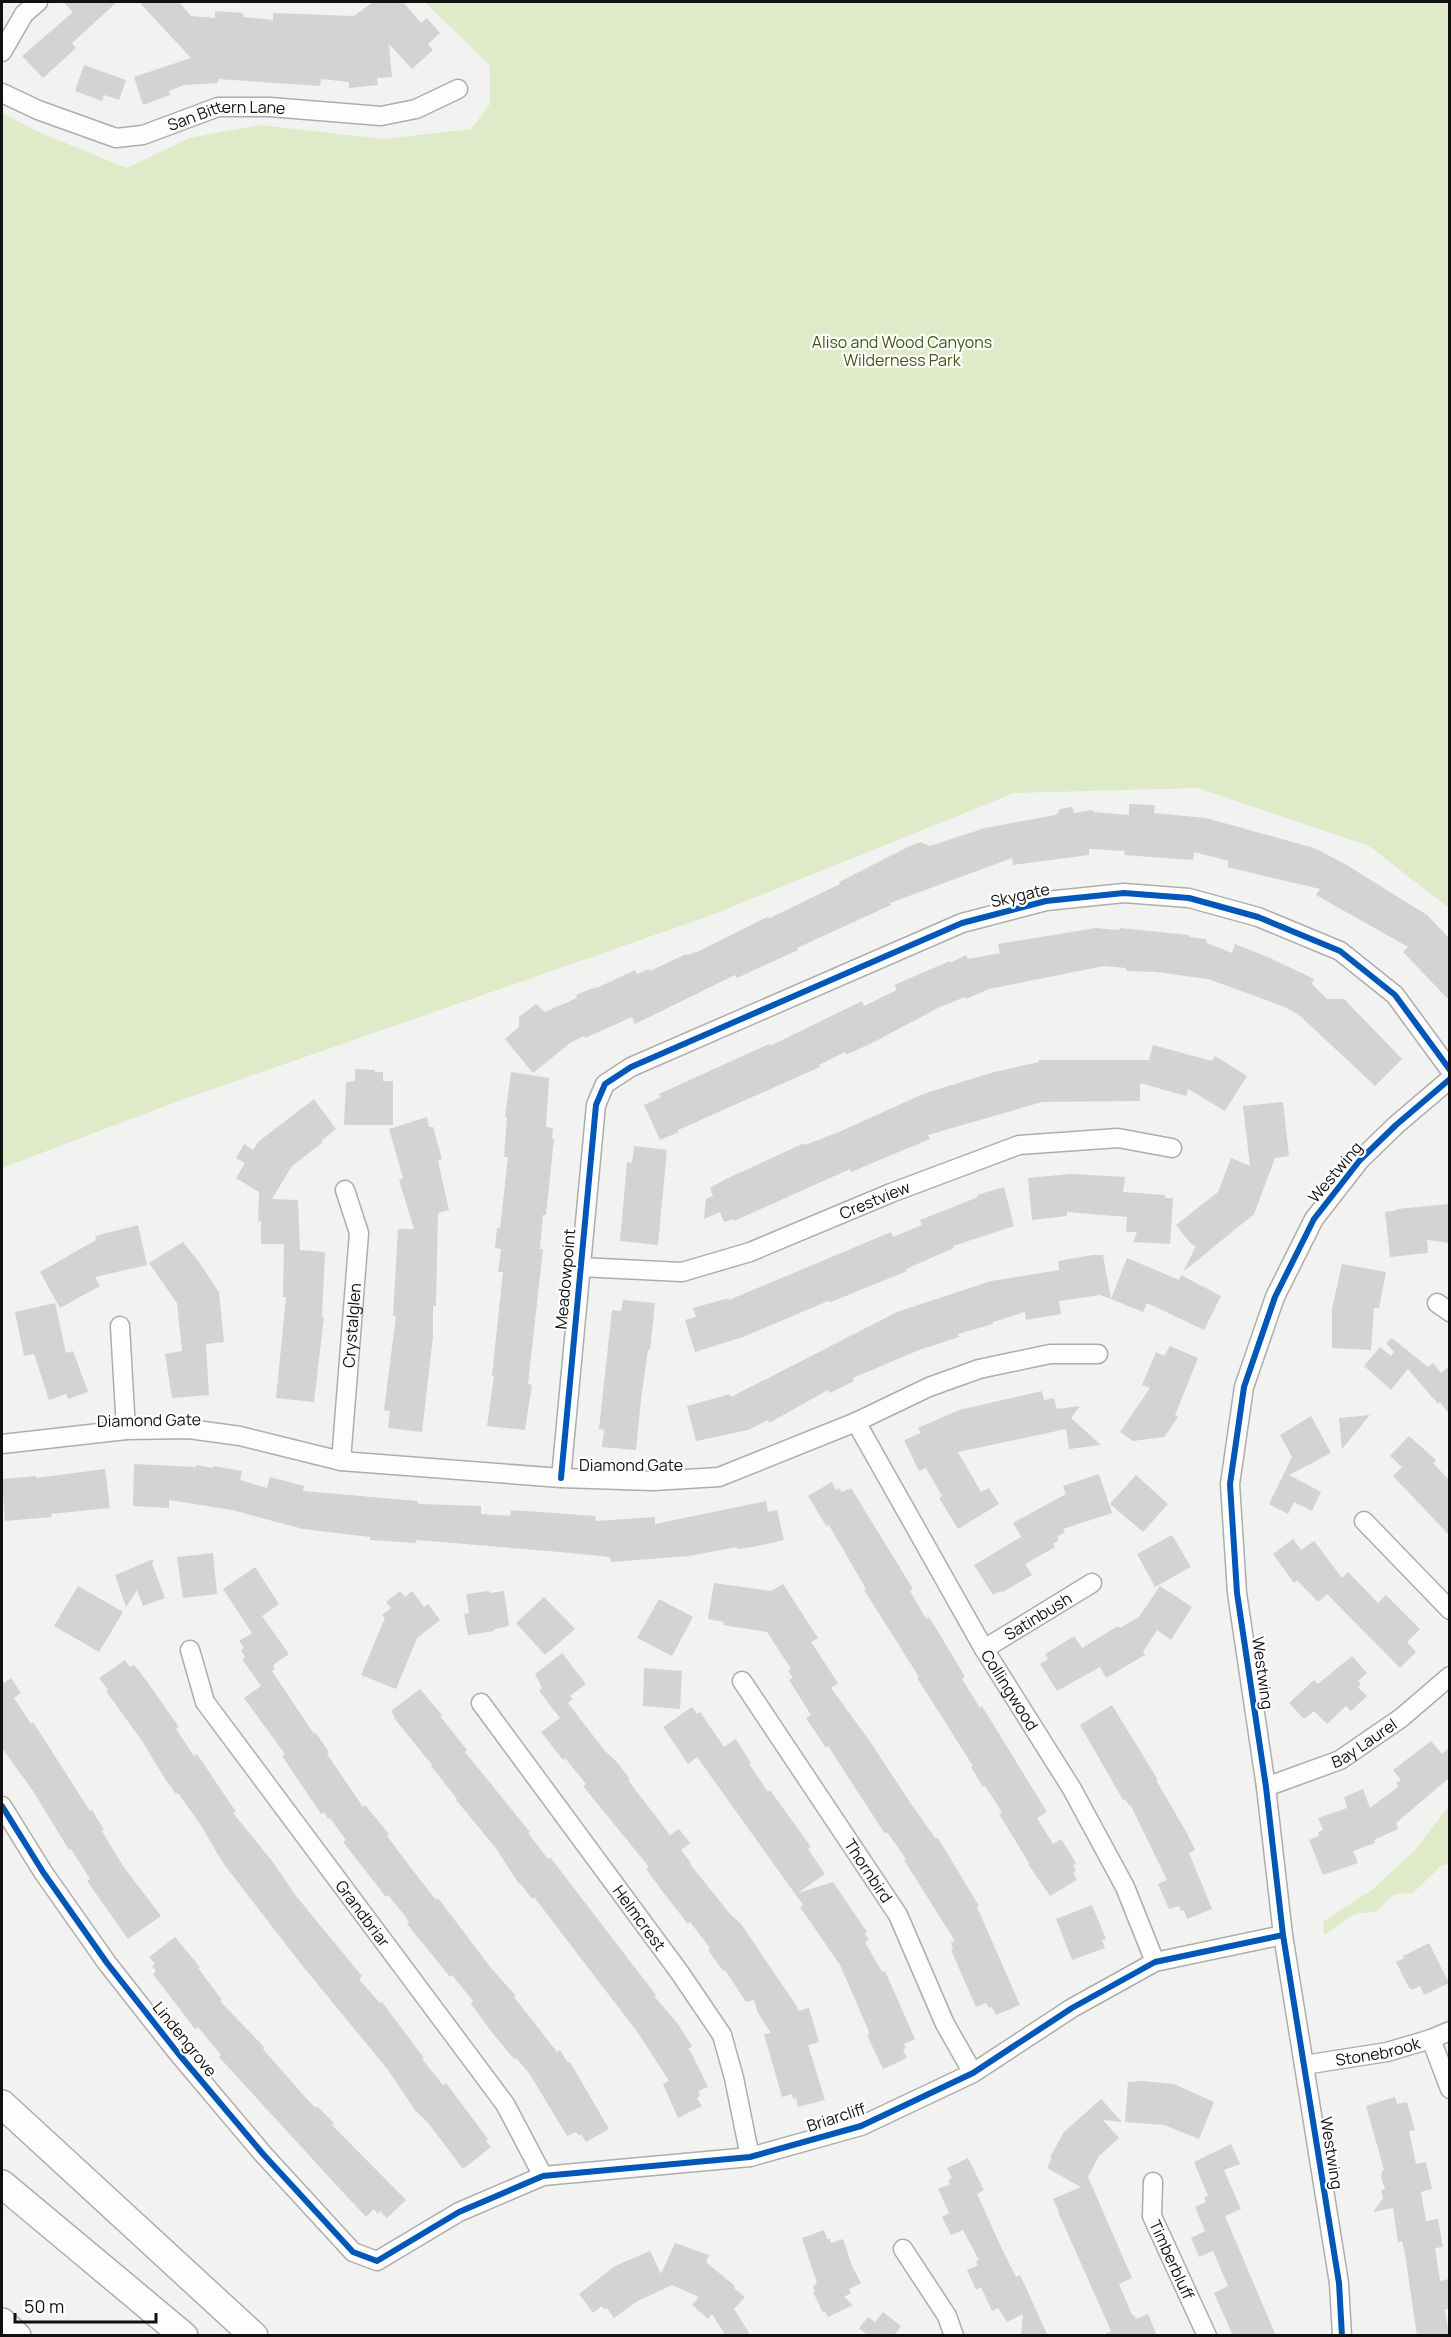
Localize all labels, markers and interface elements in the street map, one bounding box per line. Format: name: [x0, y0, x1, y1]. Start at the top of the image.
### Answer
street label: San Bittern Lane: [164, 95, 286, 136]
park label: Aliso and Wood Canyons Wilderness Park: [812, 331, 992, 371]
street label: Skygate: [988, 878, 1052, 912]
street label: Westwing: [1303, 1137, 1367, 1207]
street label: Crestview: [836, 1176, 913, 1224]
street label: Meadowpoint: [550, 1228, 580, 1330]
street label: Crystalglen: [337, 1282, 366, 1369]
street label: Diamond Gate: [97, 1408, 201, 1432]
street label: Diamond Gate: [579, 1454, 683, 1476]
street label: Satinbush: [1000, 1587, 1076, 1645]
street label: Westwing: [1247, 1635, 1279, 1711]
street label: Collingwood: [976, 1645, 1043, 1735]
street label: Bay Laurel: [1328, 1713, 1401, 1773]
street label: Thornbird: [839, 1835, 898, 1907]
street label: Grandbriar: [331, 1876, 395, 1952]
street label: Helmcrest: [608, 1881, 671, 1955]
street label: Lindengrove: [148, 1997, 222, 2081]
street label: Stonebrook: [1334, 2031, 1424, 2071]
street label: Briarcliff: [804, 2097, 869, 2137]
street label: Westwing: [1315, 2115, 1349, 2191]
street label: Timberbluff: [1144, 2216, 1200, 2303]
scale bar: [15, 2286, 156, 2324]
text: 50 m: [24, 2294, 64, 2318]

